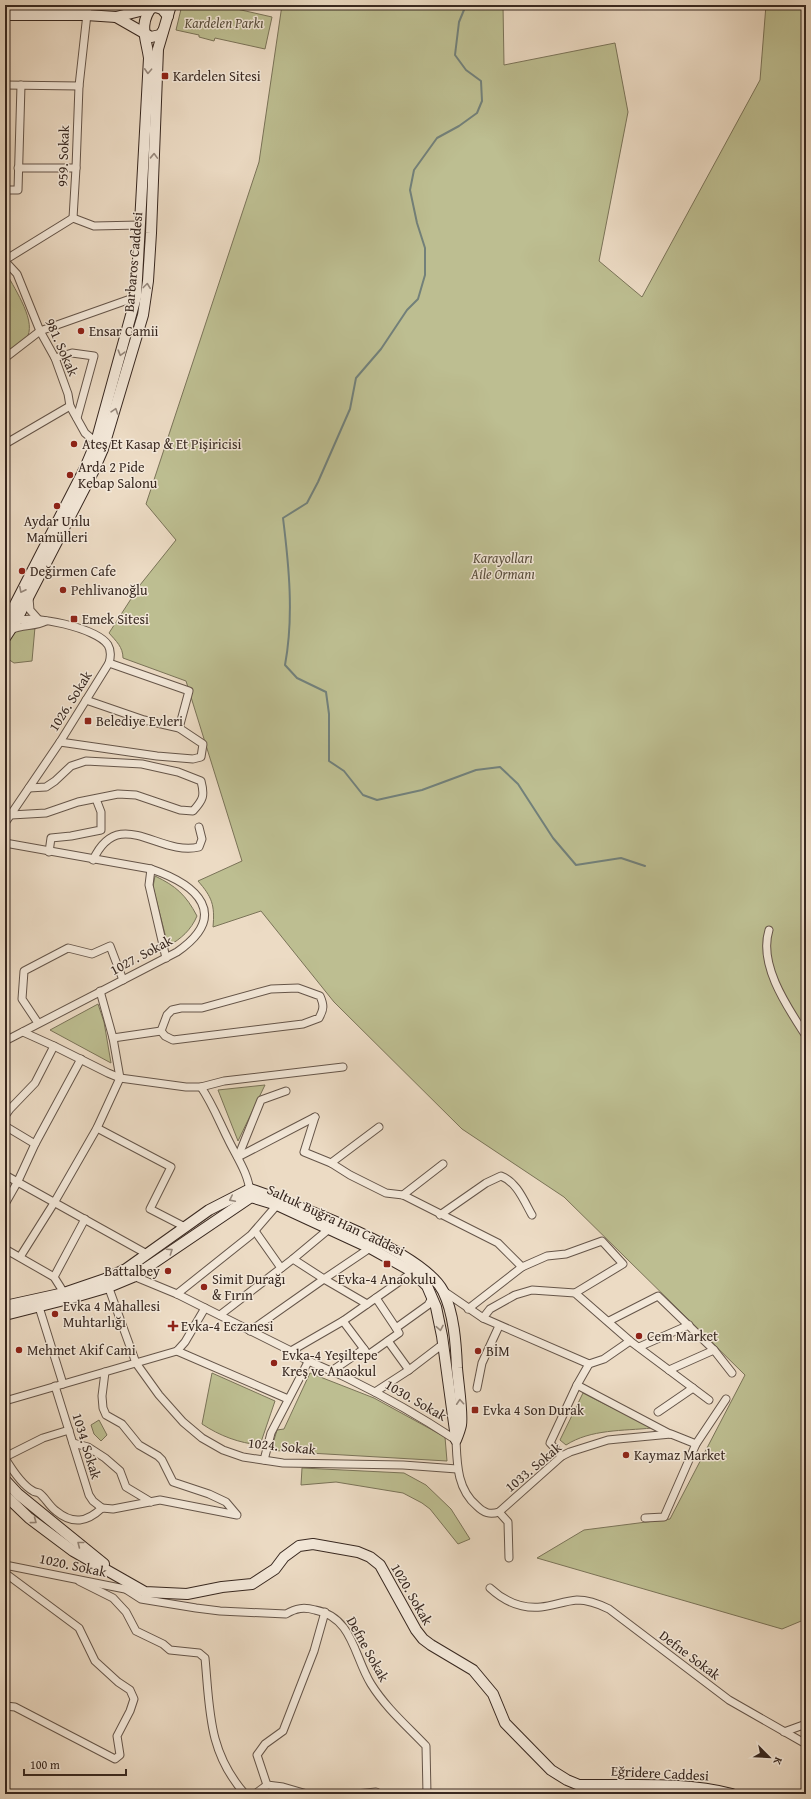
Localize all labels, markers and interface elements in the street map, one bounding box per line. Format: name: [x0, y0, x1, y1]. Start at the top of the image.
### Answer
park label: Kardelen Parkı: [183, 13, 264, 33]
place label: Kardelen Sitesi: [173, 66, 261, 86]
one-way arrow: [144, 68, 153, 74]
marker: Kardelen Sitesi: [160, 71, 170, 81]
street label: 959. Sokak: [52, 124, 74, 187]
one-way arrow: [150, 153, 158, 159]
street label: Barbaros Caddesi: [119, 211, 147, 313]
one-way arrow: [142, 283, 151, 289]
street label: 981. Sokak: [40, 315, 84, 380]
place label: Ensar Camii: [89, 321, 159, 341]
marker: Ensar Camii: [76, 326, 86, 336]
one-way arrow: [117, 349, 126, 356]
one-way arrow: [110, 408, 118, 415]
place label: Ateş Et Kasap & Et Pişiricisi: [82, 434, 241, 454]
marker: Ateş Et Kasap & Et Pişiricisi: [69, 439, 79, 449]
place label: Arda 2 Pide Kebap Salonu: [78, 457, 158, 493]
marker: Arda 2 Pide Kebap Salonu: [65, 470, 75, 480]
marker: Aydar Unlu Mamülleri: [52, 501, 62, 511]
place label: Aydar Unlu Mamülleri: [24, 511, 91, 547]
park label: Karayolları Aile Ormanı: [470, 548, 535, 584]
place label: Değirmen Cafe: [30, 561, 116, 581]
marker: Değirmen Cafe: [17, 566, 27, 576]
place label: Pehlivanoğlu: [71, 580, 148, 600]
marker: Pehlivanoğlu: [58, 585, 68, 595]
one-way arrow: [20, 586, 27, 593]
place label: Emek Sitesi: [82, 609, 149, 629]
marker: Emek Sitesi: [69, 614, 79, 624]
street label: 1026. Sokak: [43, 666, 97, 735]
place label: Belediye Evleri: [96, 711, 183, 731]
marker: Belediye Evleri: [83, 716, 93, 726]
street label: 1027. Sokak: [106, 930, 177, 980]
street label: Saltuk Buğra Han Caddesi: [264, 1179, 408, 1261]
one-way arrow: [228, 1194, 236, 1201]
one-way arrow: [166, 1248, 173, 1256]
marker: Evka-4 Anaokulu: [382, 1259, 392, 1269]
place label: Battalbey: [104, 1261, 160, 1281]
marker: Battalbey: [163, 1266, 173, 1276]
place label: Simit Durağı & Fırın: [212, 1269, 285, 1305]
place label: Evka-4 Anaokulu: [338, 1269, 437, 1289]
marker: Simit Durağı & Fırın: [199, 1282, 209, 1292]
place label: Evka 4 Mahallesi Muhtarlığı: [63, 1296, 160, 1332]
marker: Evka 4 Mahallesi Muhtarlığı: [50, 1309, 60, 1319]
place label: Evka-4 Eczanesi: [181, 1316, 273, 1336]
marker: Evka-4 Eczanesi: [168, 1321, 178, 1331]
one-way arrow: [435, 1324, 444, 1331]
place label: Cem Market: [647, 1326, 718, 1346]
marker: Cem Market: [634, 1331, 644, 1341]
place label: Mehmet Akif Cami: [27, 1340, 136, 1360]
place label: BİM: [486, 1341, 510, 1361]
marker: Mehmet Akif Cami: [14, 1345, 24, 1355]
place label: Evka-4 Yeşiltepe Kreş ve Anaokul: [282, 1345, 378, 1381]
marker: BİM: [473, 1346, 483, 1356]
marker: Evka-4 Yeşiltepe Kreş ve Anaokul: [269, 1358, 279, 1368]
street label: 1030. Sokak: [381, 1374, 451, 1426]
one-way arrow: [455, 1399, 464, 1405]
place label: Evka 4 Son Durak: [483, 1400, 585, 1420]
marker: Evka 4 Son Durak: [470, 1405, 480, 1415]
street label: 1034. Sokak: [67, 1410, 107, 1482]
street label: 1024. Sokak: [247, 1432, 318, 1460]
street label: 1033. Sokak: [500, 1437, 566, 1497]
place label: Kaymaz Market: [634, 1445, 725, 1465]
marker: Kaymaz Market: [621, 1450, 631, 1460]
one-way arrow: [30, 1517, 37, 1524]
one-way arrow: [78, 1541, 85, 1548]
street label: 1020. Sokak: [38, 1548, 109, 1582]
street label: 1020. Sokak: [386, 1559, 438, 1629]
street label: Defne Sokak: [342, 1613, 395, 1686]
street label: Defne Sokak: [655, 1625, 725, 1685]
north arrow: [749, 1737, 789, 1777]
scale bar: [24, 1751, 126, 1777]
text: K: [769, 1755, 787, 1768]
text: 100 m: [30, 1756, 60, 1773]
street label: Eğridere Caddesi: [610, 1760, 710, 1786]

